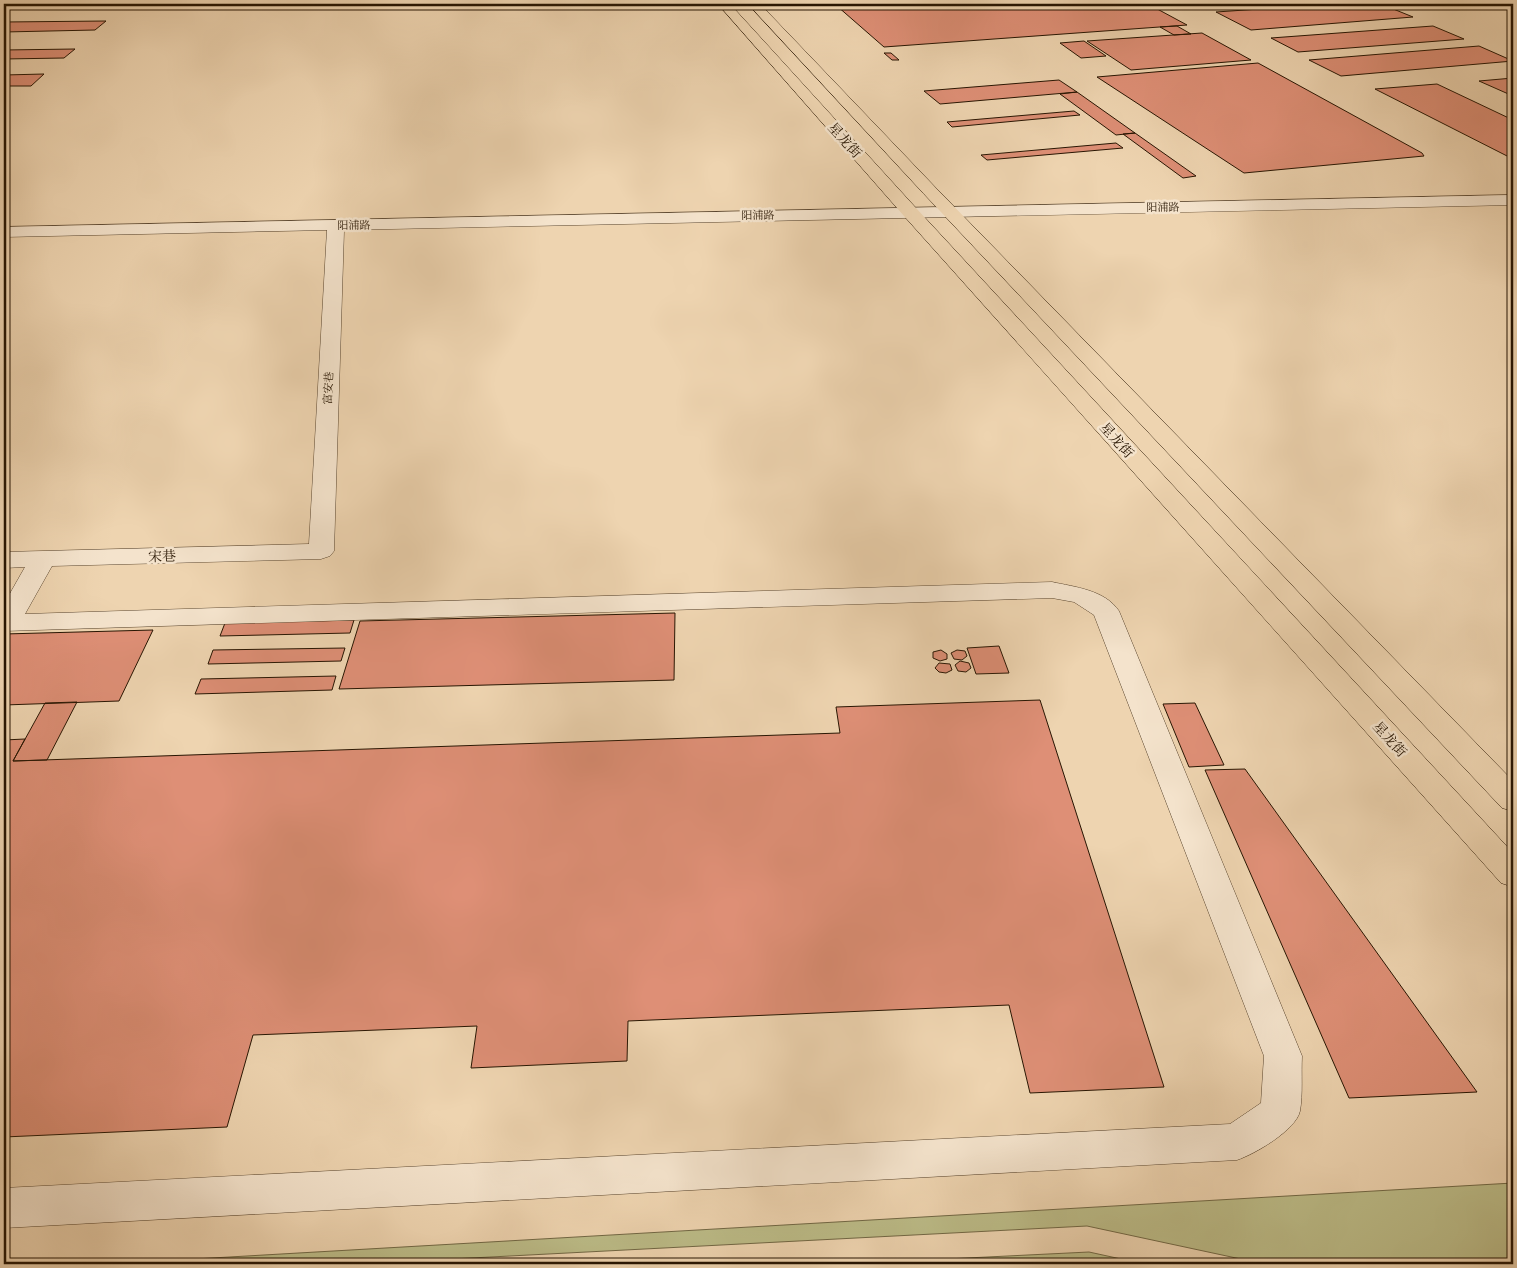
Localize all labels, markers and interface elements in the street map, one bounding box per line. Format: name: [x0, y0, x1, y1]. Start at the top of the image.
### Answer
street label: 星龙街: [823, 119, 865, 163]
street label: 阳浦路: [1146, 201, 1180, 216]
street label: 阳浦路: [741, 209, 775, 224]
street label: 阳浦路: [337, 219, 371, 234]
street label: 富安巷: [321, 371, 338, 405]
street label: 星龙街: [1095, 419, 1137, 463]
street label: 宋巷: [148, 548, 176, 567]
street label: 星龙街: [1368, 718, 1410, 762]

